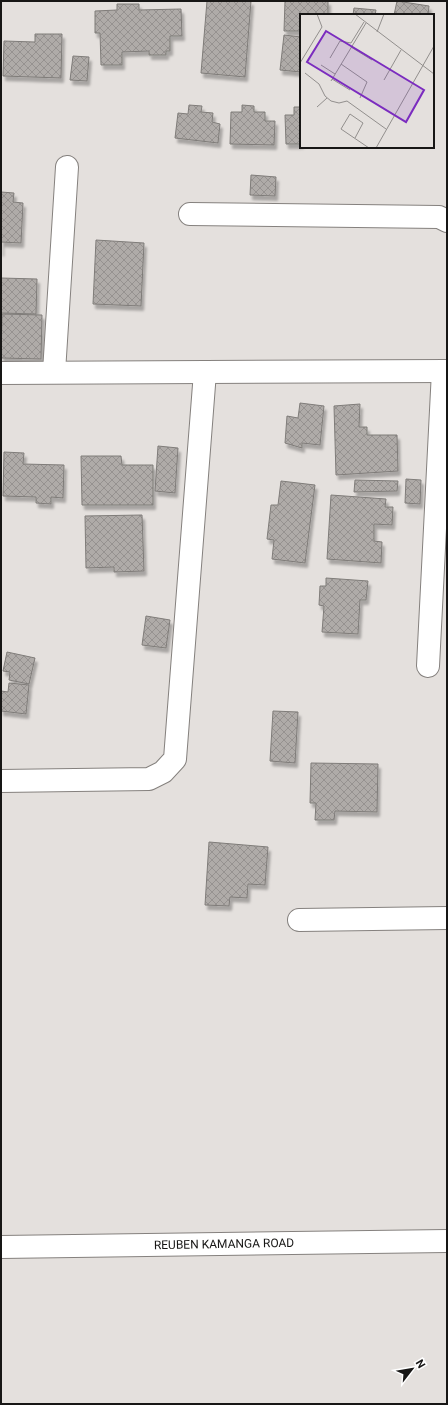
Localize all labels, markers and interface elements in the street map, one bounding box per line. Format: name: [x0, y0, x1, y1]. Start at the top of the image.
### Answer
inset map: [300, 14, 434, 148]
street label: REUBEN KAMANGA ROAD: [154, 1236, 294, 1252]
north arrow: [392, 1349, 432, 1389]
text: N: [413, 1357, 428, 1371]

